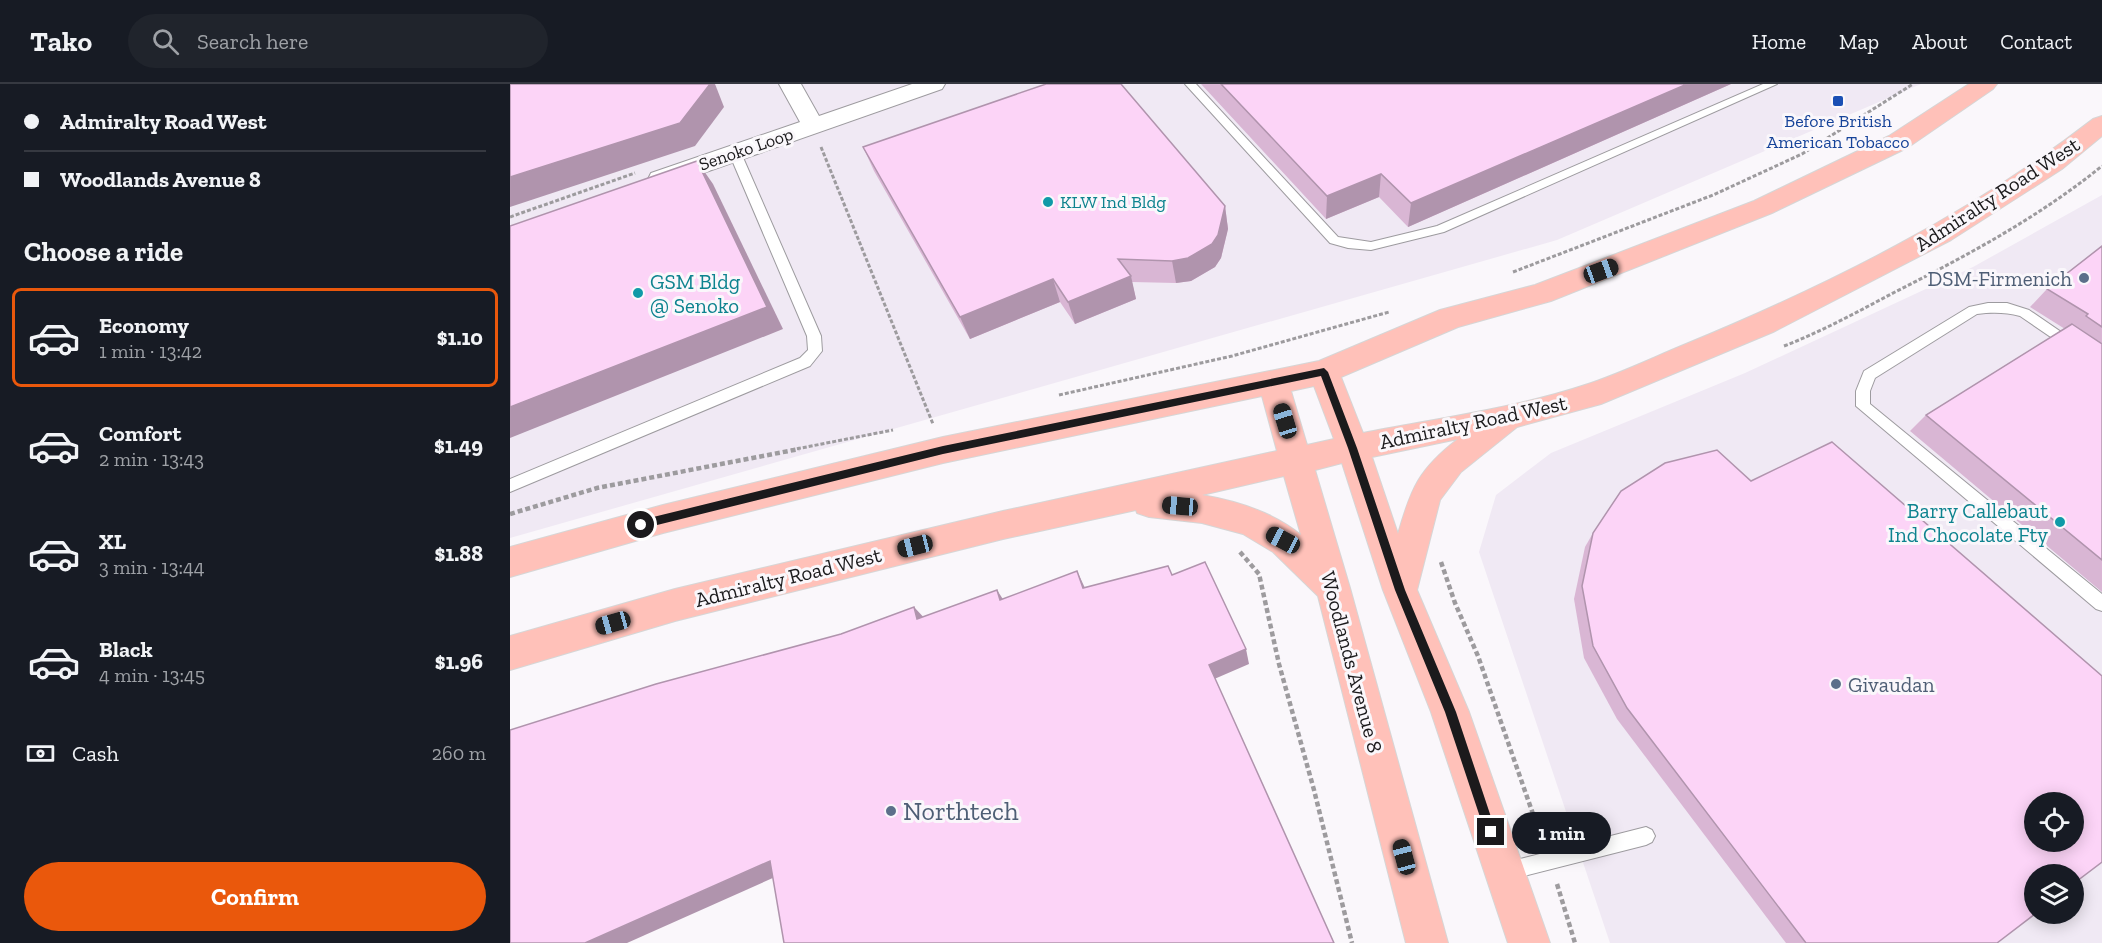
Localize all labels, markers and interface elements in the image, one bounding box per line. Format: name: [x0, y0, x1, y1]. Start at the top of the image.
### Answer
search box: [128, 14, 548, 68]
text: Tako: [30, 25, 92, 58]
icon: search: [149, 25, 182, 58]
text: Search here: [197, 28, 308, 55]
text: Home: [1752, 29, 1806, 54]
text: Map: [1839, 29, 1879, 54]
text: About: [1912, 29, 1967, 54]
text: Contact: [2000, 29, 2072, 54]
marker: Before British American Tobacco: [1831, 94, 1845, 108]
text: Admiralty Road West: [60, 108, 267, 135]
place label: Before British American Tobacco: [1767, 110, 1909, 153]
street label: Senoko Loop: [696, 123, 796, 175]
street label: Admiralty Road West: [1910, 131, 2084, 256]
text: Woodlands Avenue 8: [60, 166, 261, 193]
place label: KLW Ind Bldg: [1060, 191, 1166, 213]
marker: KLW Ind Bldg: [1041, 195, 1055, 209]
text: Choose a ride: [24, 236, 183, 268]
car: [1581, 256, 1621, 286]
place label: DSM-Firmenich: [1927, 266, 2072, 291]
place label: GSM Bldg @ Senoko: [650, 269, 741, 318]
marker: DSM-Firmenich: [2077, 271, 2091, 285]
marker: GSM Bldg @ Senoko: [631, 286, 645, 300]
icon: car: [27, 311, 81, 365]
text: Economy: [99, 312, 189, 339]
text: $1.10: [437, 324, 483, 351]
text: 1 min · 13:42: [99, 339, 202, 363]
street label: Admiralty Road West: [1377, 390, 1569, 454]
car: [1271, 401, 1299, 441]
icon: car: [27, 419, 81, 473]
text: Comfort: [99, 420, 181, 447]
text: $1.49: [434, 432, 483, 459]
text: 2 min · 13:43: [99, 447, 204, 471]
car: [1161, 495, 1199, 517]
place label: Barry Callebaut Ind Chocolate Fty: [1888, 498, 2048, 547]
route start: [627, 511, 654, 538]
marker: Barry Callebaut Ind Chocolate Fty: [2053, 515, 2067, 529]
car: [1263, 524, 1303, 556]
icon: car: [27, 527, 81, 581]
text: XL: [99, 528, 126, 555]
car: [895, 533, 935, 559]
text: $1.88: [435, 540, 483, 567]
street label: Admiralty Road West: [692, 542, 884, 612]
text: 3 min · 13:44: [99, 555, 205, 579]
street label: Woodlands Avenue 8: [1316, 568, 1388, 756]
car: [593, 609, 633, 637]
icon: car: [27, 635, 81, 689]
text: Black: [99, 636, 153, 663]
text: $1.96: [435, 648, 483, 675]
text: 4 min · 13:45: [99, 663, 205, 687]
place label: Givaudan: [1848, 672, 1934, 697]
marker: Givaudan: [1829, 677, 1843, 691]
icon: cash: [24, 737, 57, 770]
text: Cash: [72, 740, 119, 767]
text: 260 m: [432, 741, 486, 765]
map controls: [2024, 792, 2084, 924]
button: locate: [2024, 792, 2084, 852]
place label: Northtech: [903, 795, 1019, 827]
marker: Northtech: [884, 804, 898, 818]
callout: 1 min: [1512, 811, 1611, 853]
route end: [1477, 818, 1504, 845]
text: 1 min: [1538, 821, 1585, 845]
car: [1391, 837, 1417, 877]
button: Confirm: [24, 862, 486, 931]
button: layers: [2024, 864, 2084, 924]

